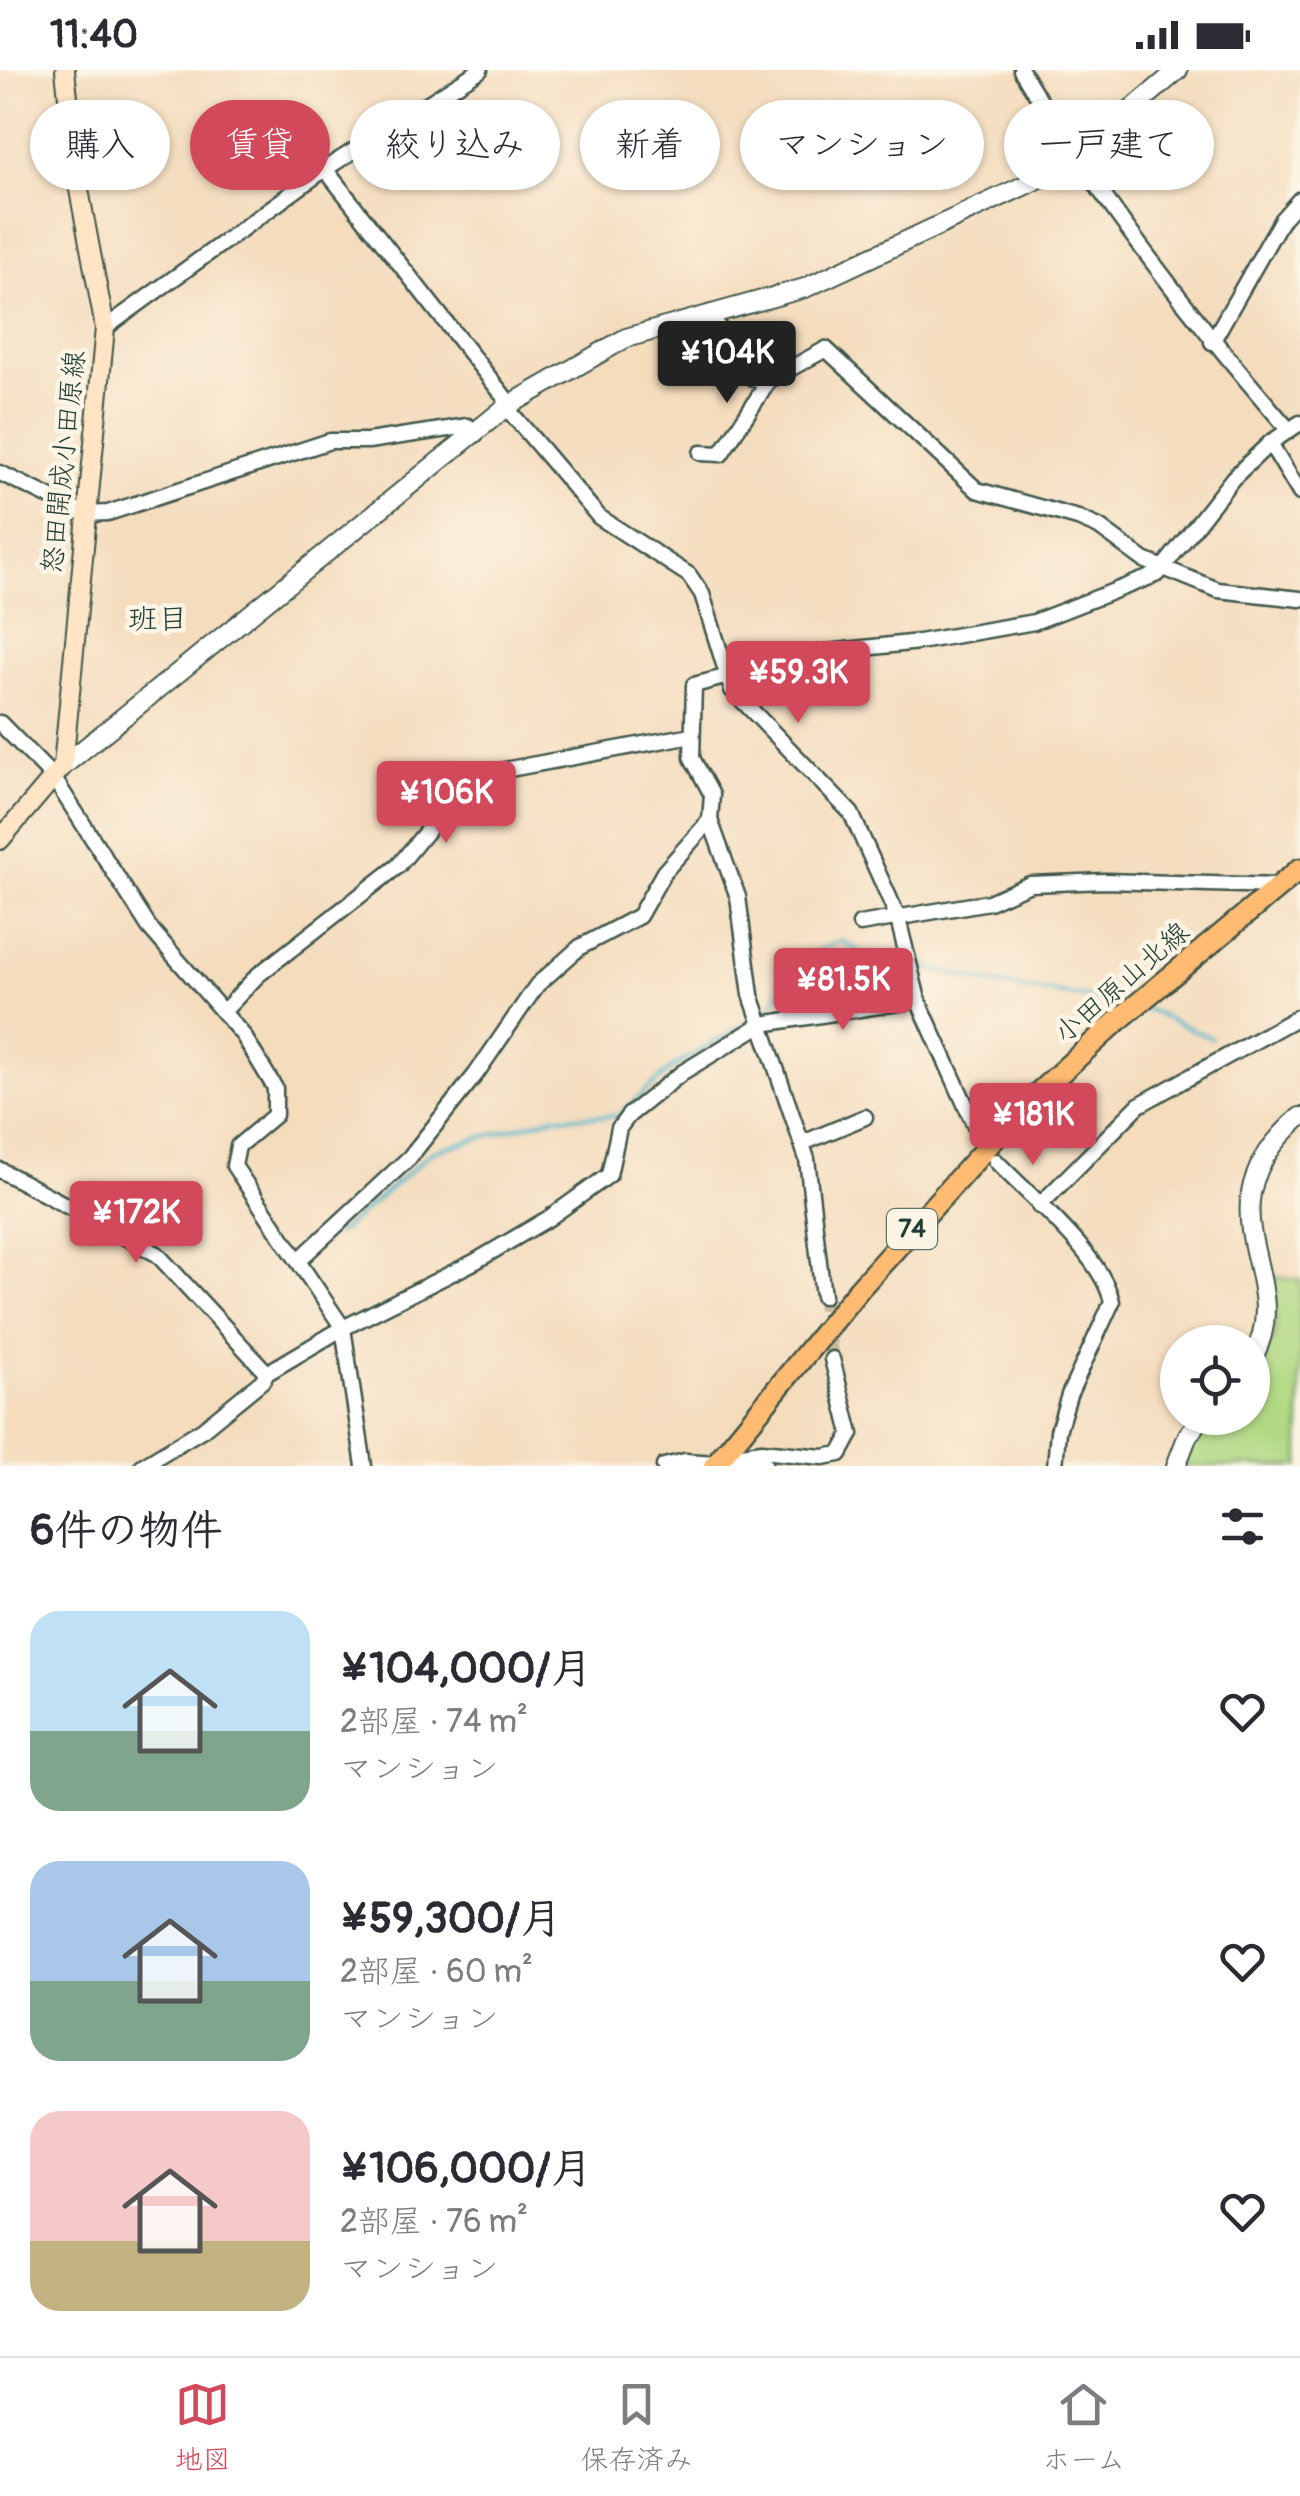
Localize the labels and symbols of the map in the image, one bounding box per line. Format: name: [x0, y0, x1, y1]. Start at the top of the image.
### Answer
pin: ¥104K: [657, 321, 797, 406]
street label: 怒田開成小田原線: [35, 349, 93, 575]
district label: 班目: [128, 601, 188, 638]
pin: ¥59.3K: [717, 641, 879, 726]
pin: ¥106K: [376, 761, 516, 846]
street label: 小田原山北線: [1047, 915, 1197, 1051]
pin: ¥81.5K: [762, 948, 924, 1033]
pin: ¥181K: [963, 1083, 1103, 1168]
pin: ¥172K: [66, 1181, 206, 1266]
road number: 74: [887, 1209, 937, 1249]

